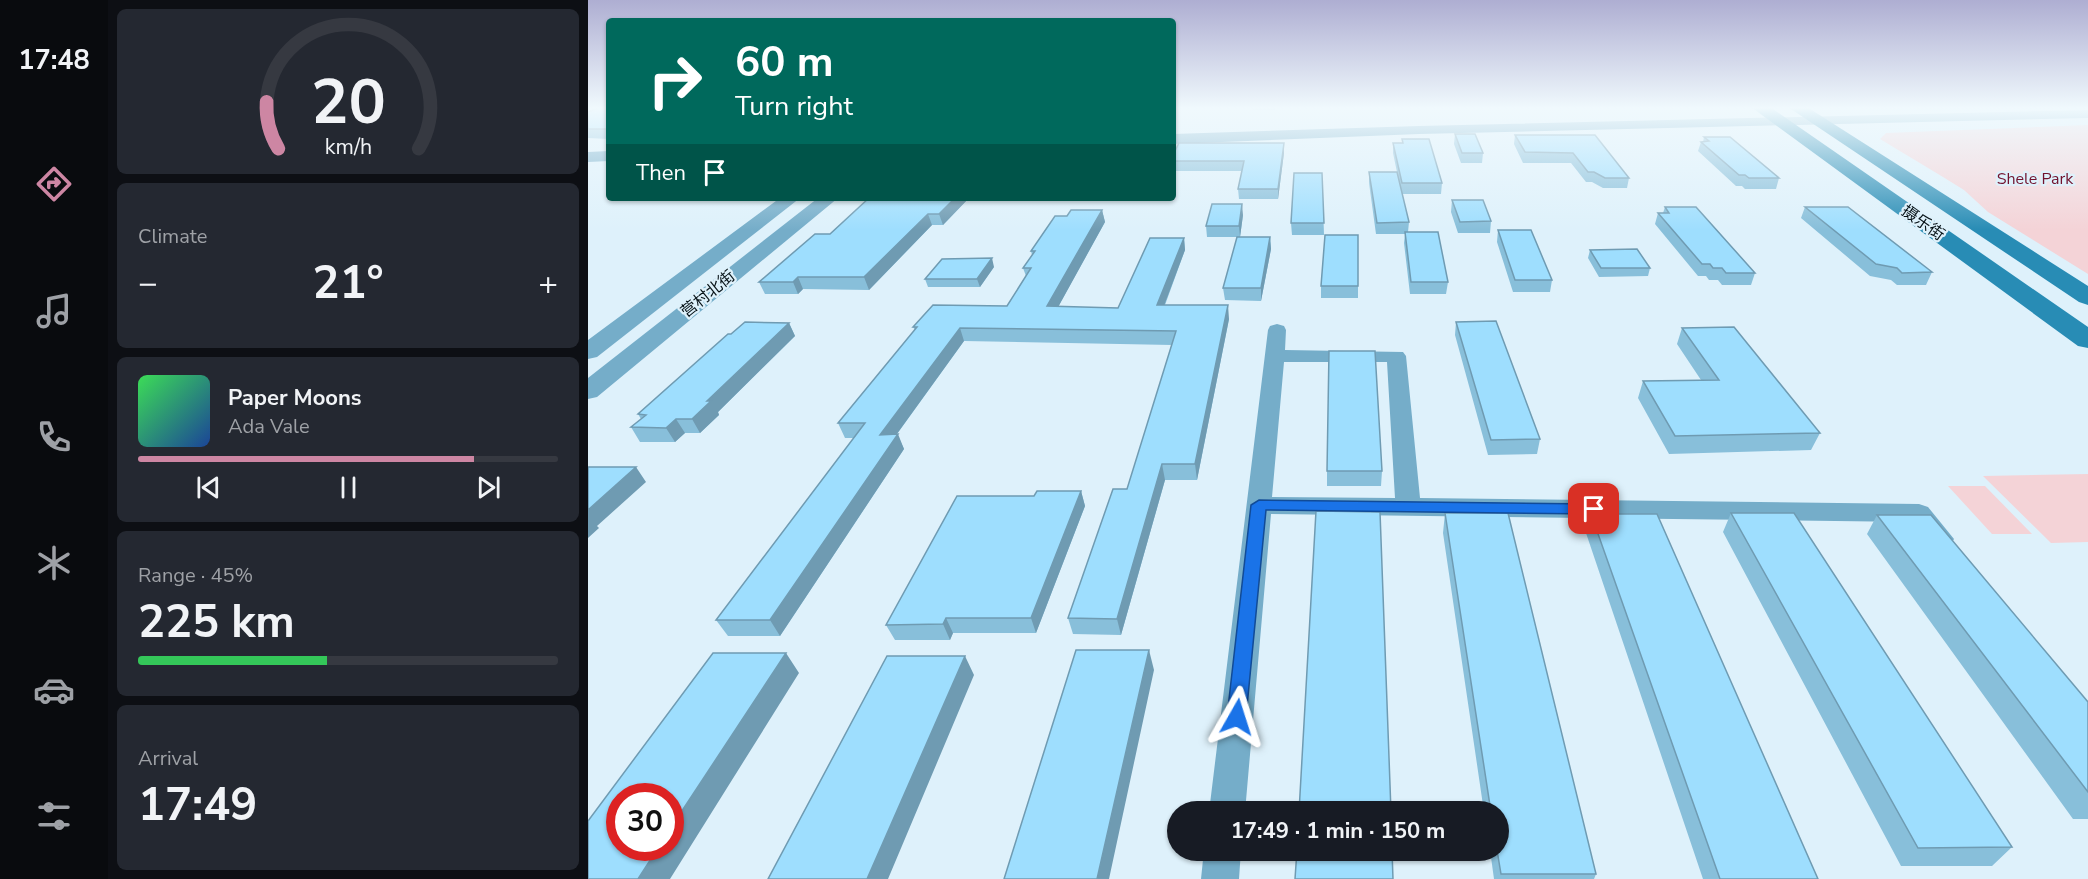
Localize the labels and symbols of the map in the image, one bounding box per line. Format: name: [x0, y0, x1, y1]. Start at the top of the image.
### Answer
park label: Shele Park: [1997, 168, 2074, 190]
street label: 摄乐街: [1897, 200, 1949, 246]
street label: 营村北街: [676, 265, 740, 323]
pin: [1568, 483, 1619, 534]
position arrow: [1205, 685, 1269, 749]
speed limit sign: 30: [606, 783, 684, 861]

